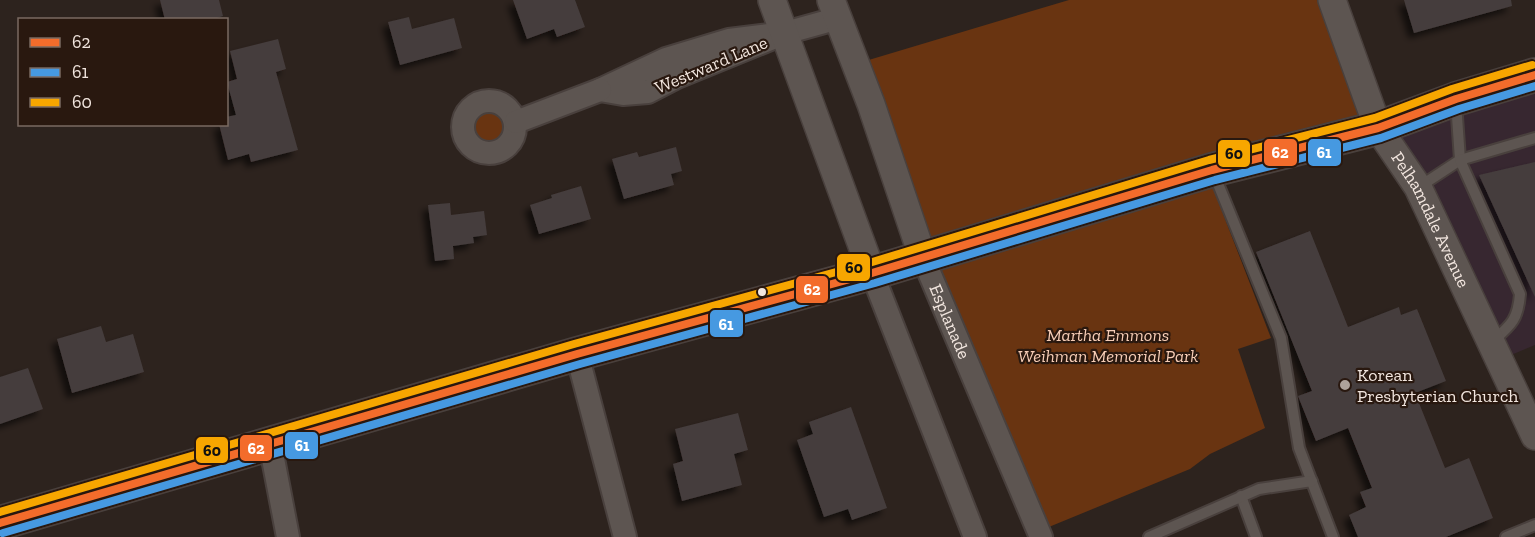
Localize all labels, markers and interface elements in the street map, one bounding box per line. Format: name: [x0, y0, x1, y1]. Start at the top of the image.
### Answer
legend: [18, 18, 228, 126]
text: 62: [72, 31, 91, 53]
street label: Westward Lane: [651, 31, 771, 99]
text: 61: [72, 61, 89, 83]
text: 60: [72, 91, 92, 113]
line badge: 62: [1263, 138, 1298, 167]
line badge: 61: [1307, 138, 1342, 167]
line badge: 60: [1217, 139, 1251, 168]
text: 62: [1271, 143, 1289, 162]
text: 61: [1316, 143, 1332, 162]
text: 60: [1225, 144, 1243, 163]
street label: Pelhamdale Avenue: [1386, 147, 1475, 291]
line badge: 60: [836, 253, 871, 282]
text: 60: [845, 258, 863, 277]
line badge: 62: [795, 275, 829, 304]
text: 62: [803, 280, 821, 299]
street label: Esplanade: [924, 281, 975, 362]
unlabelled marker: [756, 286, 768, 298]
line badge: 61: [709, 309, 744, 338]
text: 61: [718, 315, 734, 334]
park label: Martha Emmons Weihman Memorial Park: [1018, 324, 1198, 367]
place label: Korean Presbyterian Church: [1357, 364, 1518, 407]
marker: Korean Presbyterian Church: [1338, 378, 1352, 392]
line badge: 61: [284, 431, 319, 460]
line badge: 62: [239, 434, 273, 462]
line badge: 60: [195, 436, 229, 464]
text: 61: [294, 436, 310, 455]
text: 62: [247, 439, 265, 458]
text: 60: [203, 441, 221, 460]

